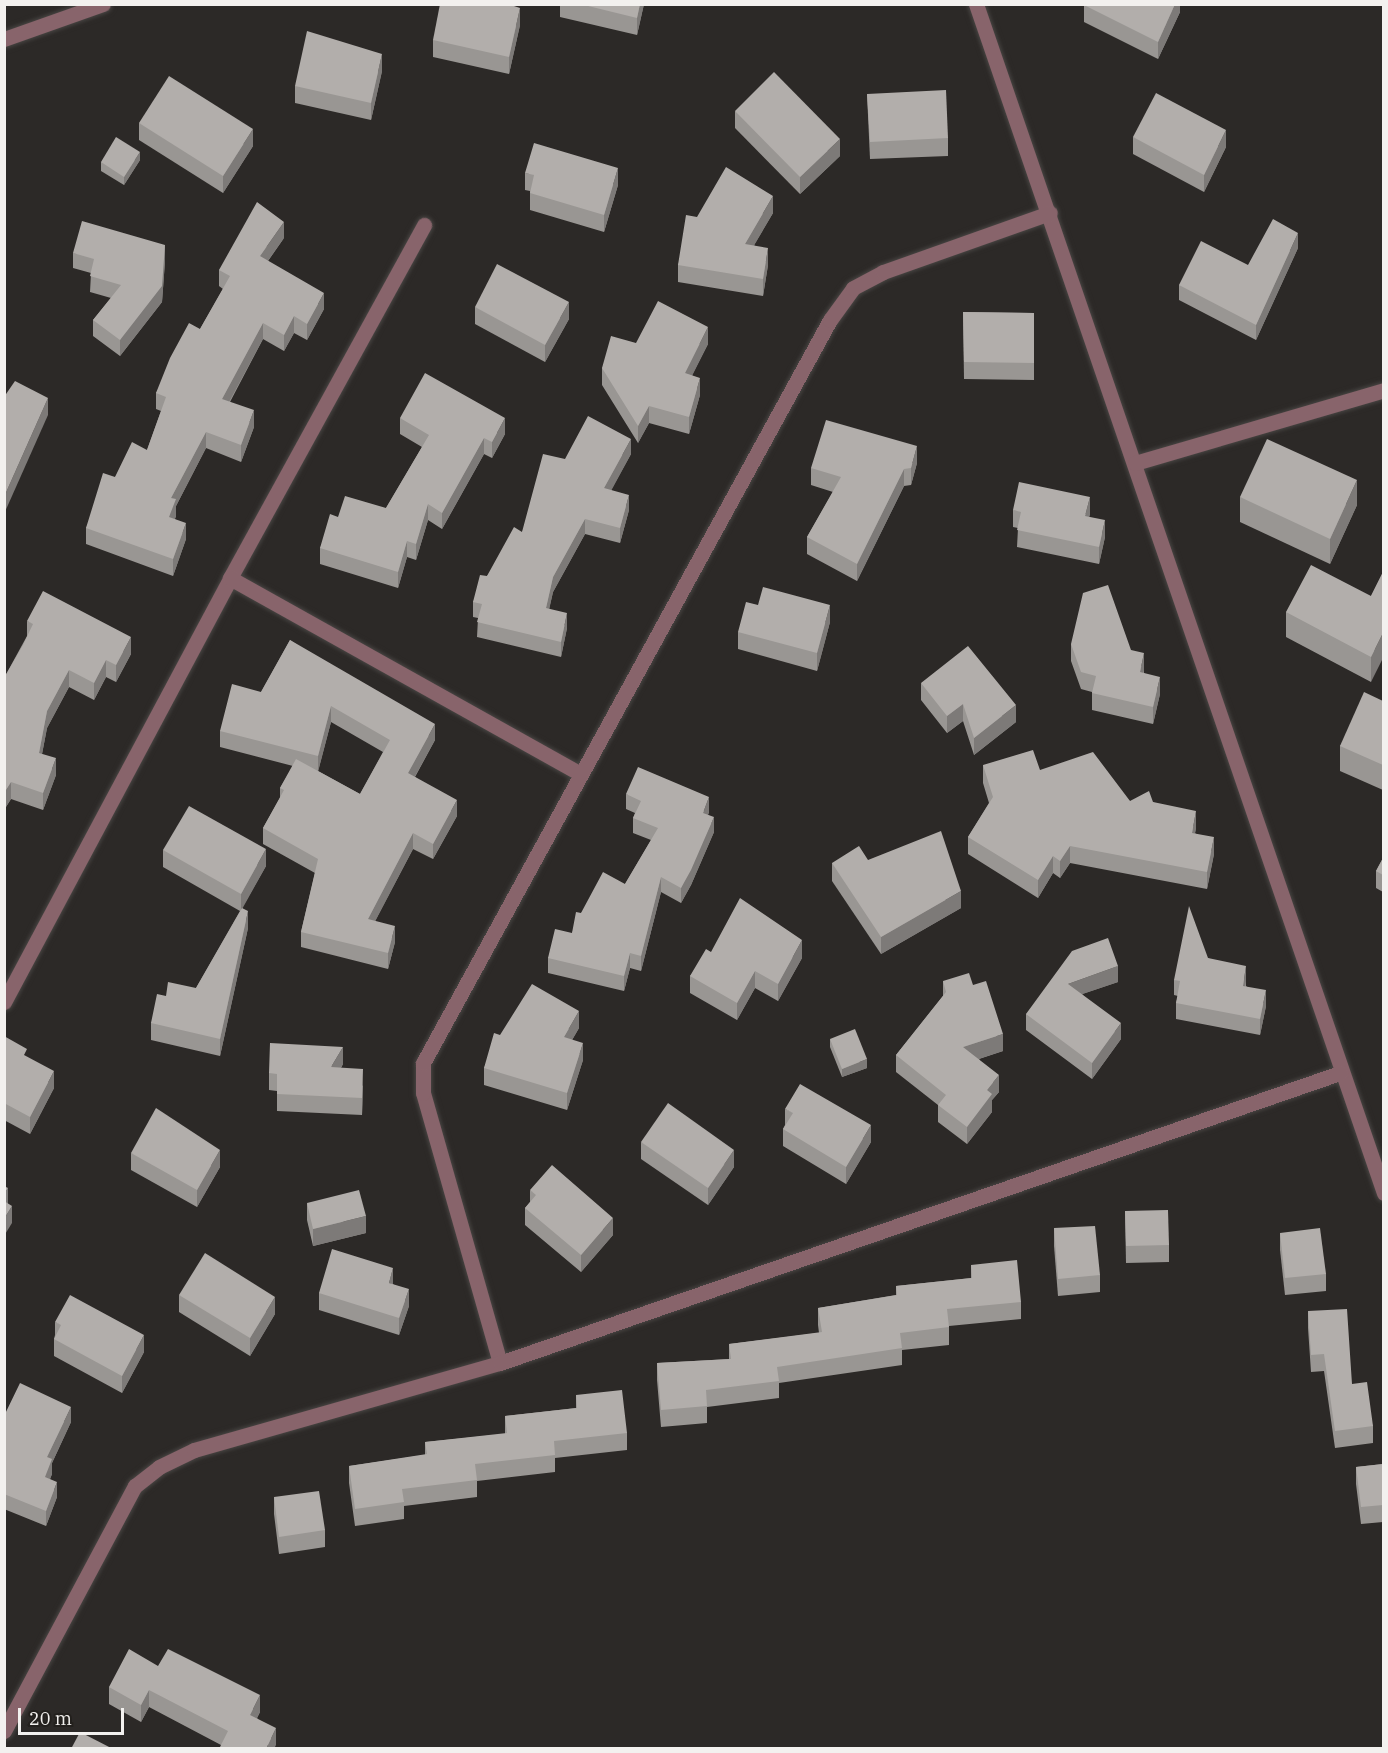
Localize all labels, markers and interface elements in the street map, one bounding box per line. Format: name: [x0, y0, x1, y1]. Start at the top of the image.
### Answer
scale bar: [21, 1696, 128, 1734]
text: 20 m: [29, 1707, 72, 1730]

